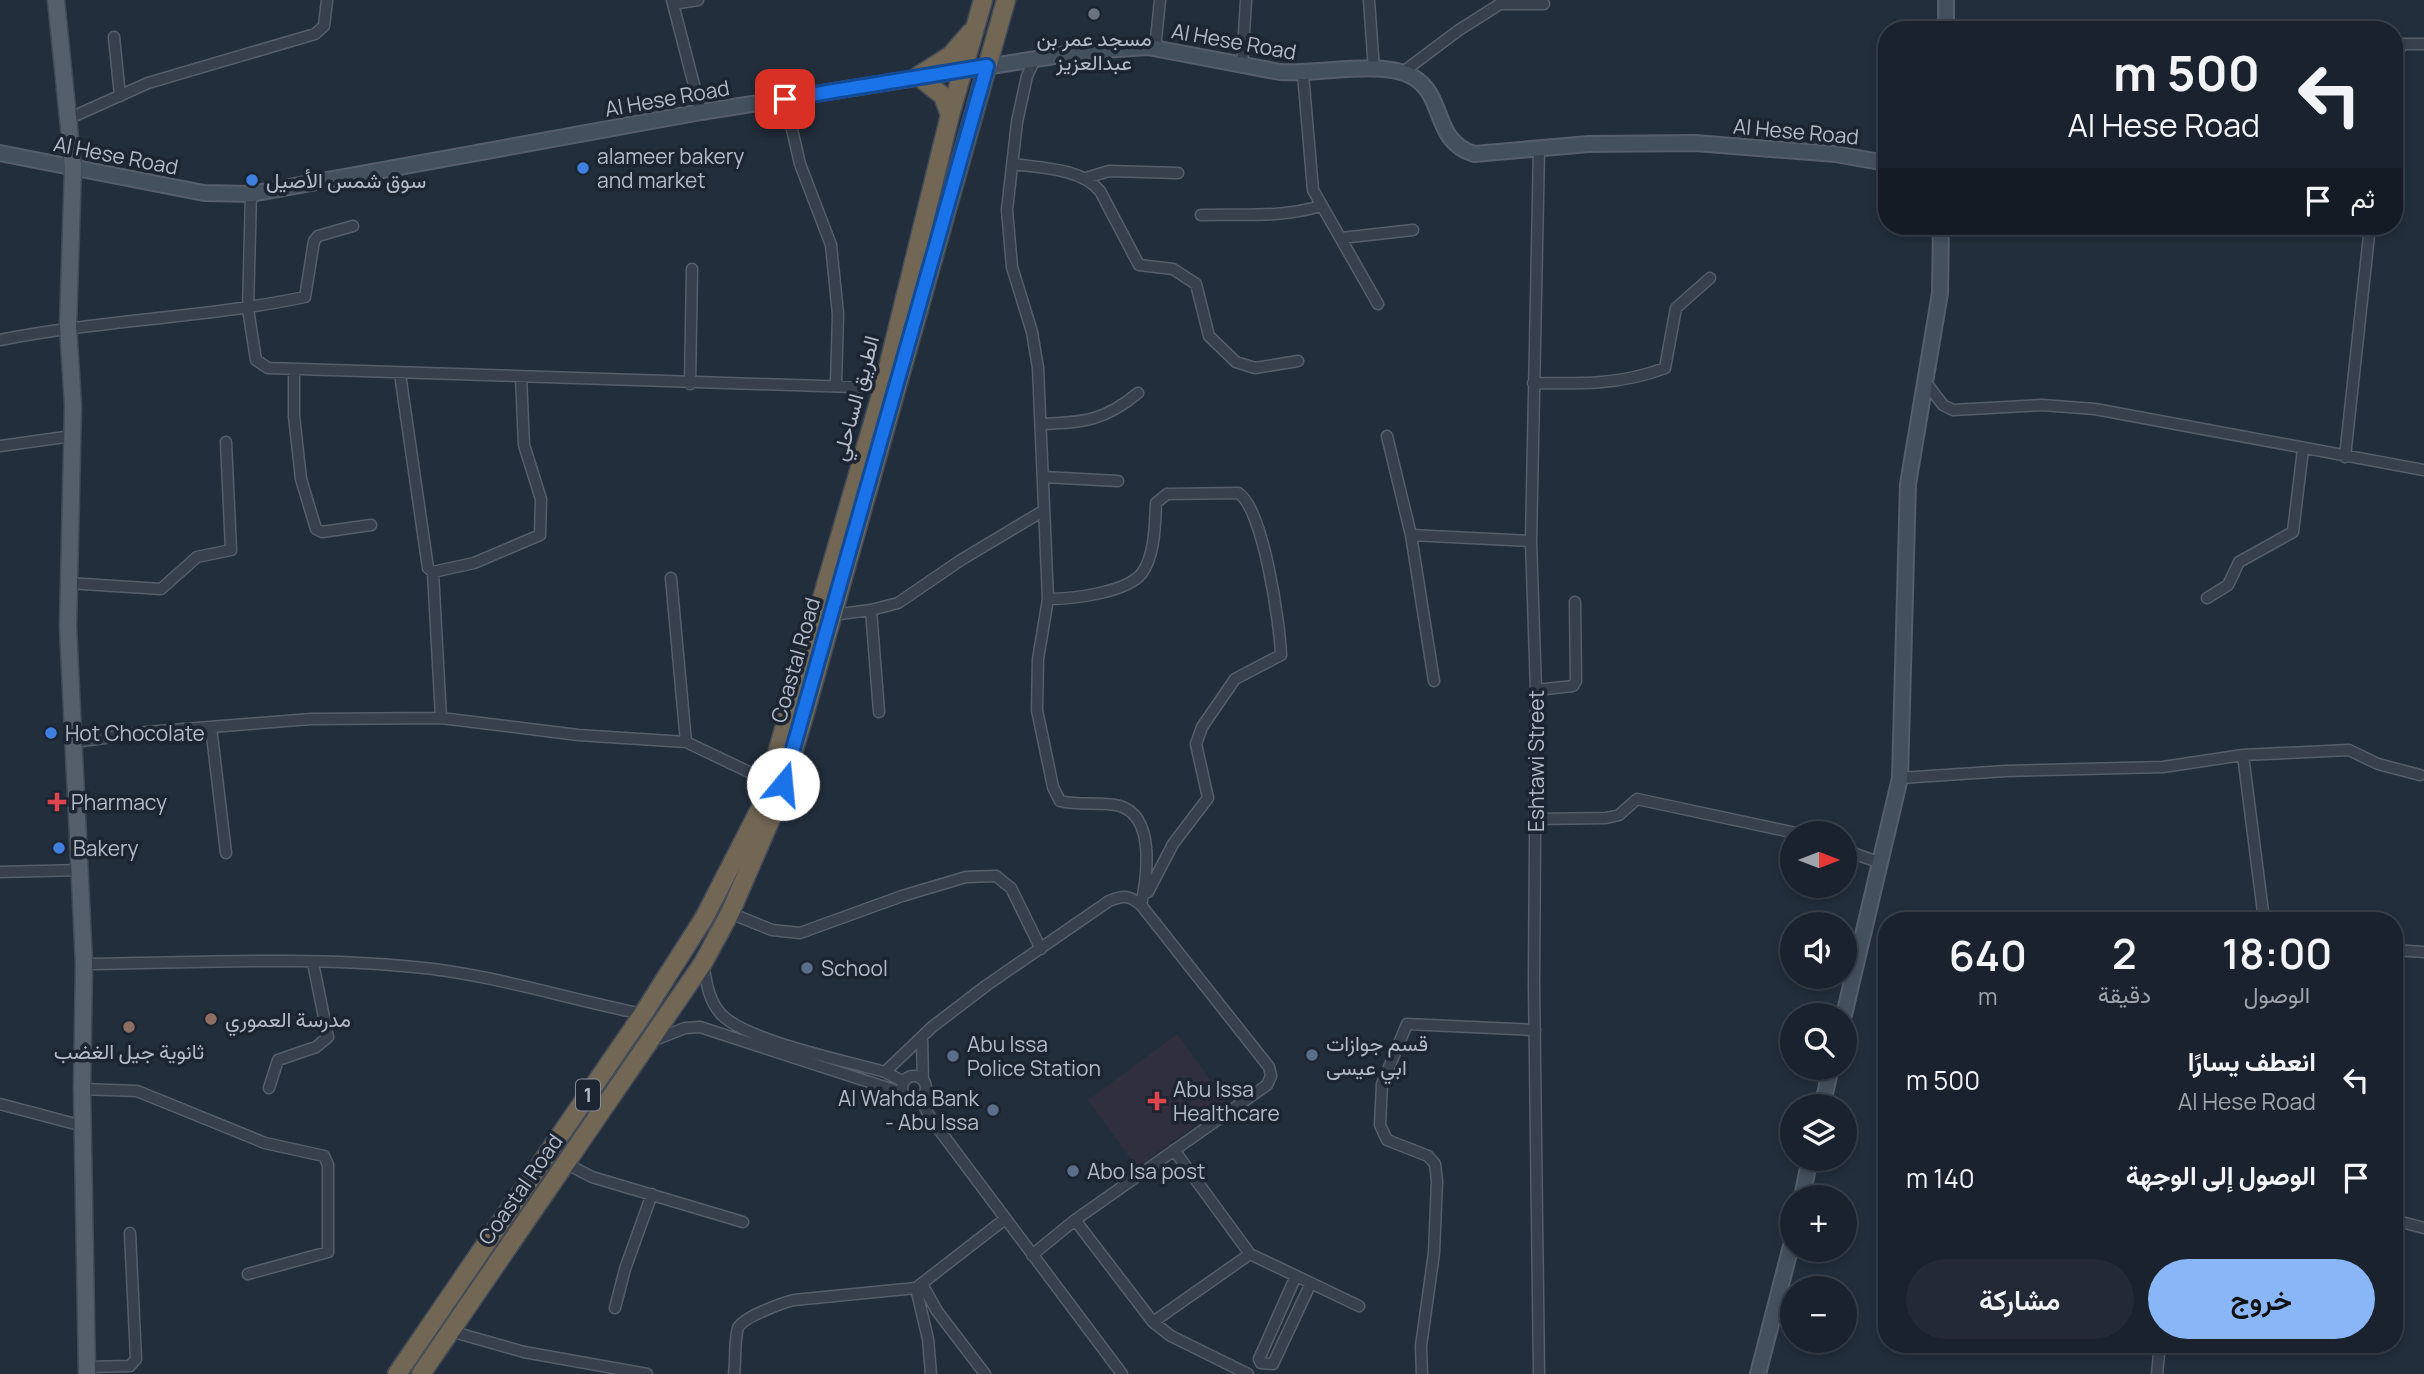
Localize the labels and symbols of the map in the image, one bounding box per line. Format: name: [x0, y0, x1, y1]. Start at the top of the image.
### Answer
marker: مسجد عمر بن عبدالعزيز: [1086, 6, 1102, 22]
street label: Al Hese Road: [1169, 16, 1299, 66]
place label: مسجد عمر بن عبدالعزيز: [1036, 24, 1152, 76]
pin: [755, 69, 815, 129]
street label: Al Hese Road: [602, 73, 732, 123]
street label: Al Hese Road: [1732, 112, 1860, 150]
street label: Al Hese Road: [51, 129, 181, 181]
place label: alameer bakery and market: [597, 142, 744, 194]
marker: alameer bakery and market: [575, 160, 591, 176]
place label: سوق شمس الأصيل: [266, 166, 426, 194]
marker: سوق شمس الأصيل: [244, 172, 260, 188]
street label: الطريق الساحلي: [825, 332, 889, 465]
street label: Coastal Road: [764, 594, 826, 726]
street label: Eshtawi Street: [1522, 690, 1550, 832]
place label: Hot Chocolate: [65, 719, 205, 747]
marker: Hot Chocolate: [43, 725, 59, 741]
position arrow: [746, 747, 820, 821]
place label: Pharmacy: [71, 788, 167, 816]
marker: Pharmacy: [49, 794, 65, 810]
north arrow: [1780, 821, 1857, 898]
place label: Bakery: [73, 834, 139, 862]
marker: Bakery: [51, 840, 67, 856]
place label: School: [821, 954, 888, 982]
marker: School: [799, 960, 815, 976]
place label: مدرسة العموري: [225, 1005, 351, 1037]
marker: مدرسة العموري: [203, 1011, 219, 1027]
marker: ثانوية جيل الغضب: [121, 1019, 137, 1035]
place label: قسم جوازات ابي عيسى: [1326, 1029, 1428, 1085]
place label: Abu Issa Police Station: [967, 1030, 1101, 1082]
place label: ثانوية جيل الغضب: [54, 1037, 204, 1065]
marker: قسم جوازات ابي عيسى: [1304, 1047, 1320, 1063]
marker: Abu Issa Police Station: [945, 1048, 961, 1064]
place label: Abu Issa Healthcare: [1173, 1075, 1280, 1127]
road number: 1: [576, 1079, 600, 1110]
place label: Al Wahda Bank - Abu Issa: [838, 1084, 980, 1136]
marker: Abu Issa Healthcare: [1147, 1091, 1167, 1111]
marker: Al Wahda Bank - Abu Issa: [985, 1102, 1001, 1118]
street label: Coastal Road: [472, 1128, 568, 1250]
place label: Abo Isa post: [1087, 1157, 1205, 1185]
marker: Abo Isa post: [1065, 1163, 1081, 1179]

